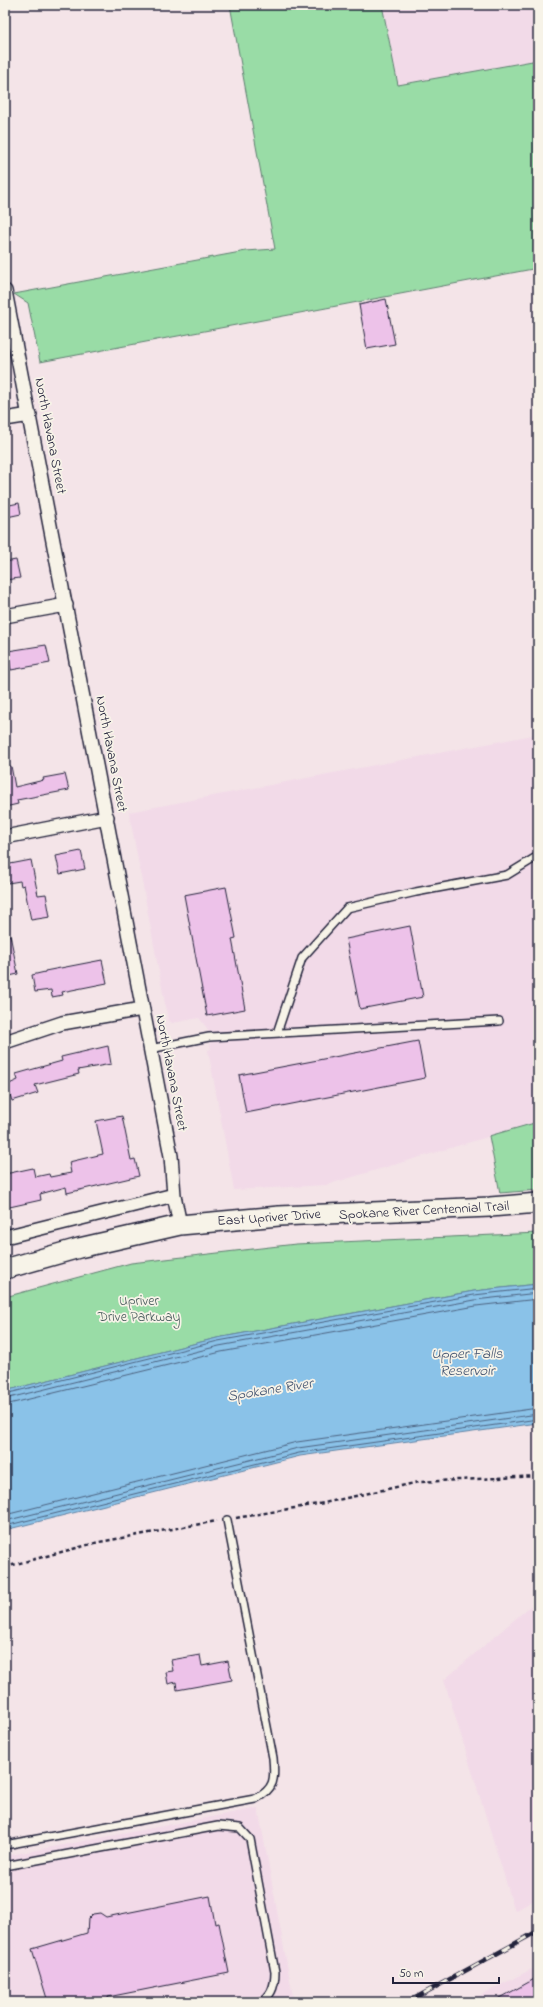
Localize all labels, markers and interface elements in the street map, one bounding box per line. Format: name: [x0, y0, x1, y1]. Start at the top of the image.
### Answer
street label: North Havana Street: [28, 376, 72, 496]
street label: North Havana Street: [89, 694, 133, 814]
street label: North Havana Street: [149, 1013, 193, 1133]
street label: Spokane River Centennial Trail: [338, 1196, 510, 1226]
street label: East Upriver Drive: [216, 1204, 322, 1232]
park label: Upriver Drive Parkway: [97, 1291, 180, 1329]
water label: Upper Falls Reservoir: [431, 1343, 503, 1382]
water label: Spokane River: [226, 1372, 317, 1408]
scale bar: [393, 1959, 499, 1985]
text: 50 m: [399, 1965, 423, 1983]

